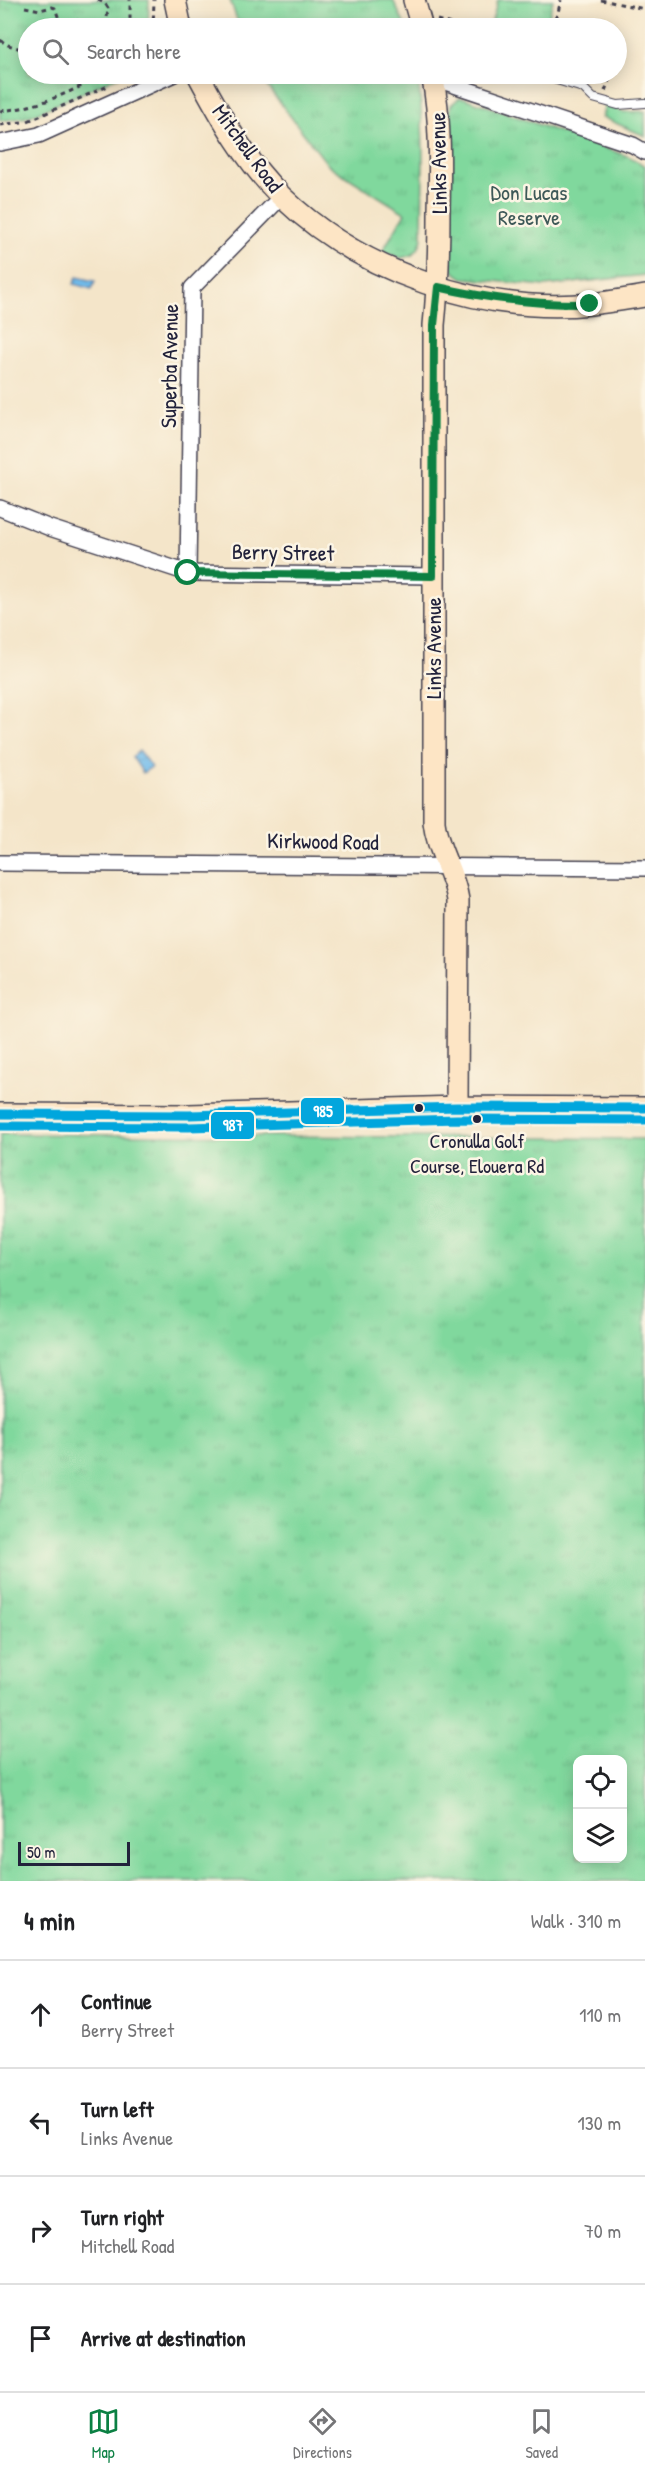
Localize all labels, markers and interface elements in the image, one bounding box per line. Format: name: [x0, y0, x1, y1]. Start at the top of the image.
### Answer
search box: [18, 18, 627, 84]
icon: search: [39, 35, 72, 68]
text: Search here: [87, 36, 181, 66]
street label: Mitchell Road: [206, 98, 291, 199]
street label: Links Avenue: [422, 112, 454, 214]
park label: Don Lucas Reserve: [491, 177, 567, 232]
route end: [576, 290, 602, 316]
street label: Superba Avenue: [153, 303, 185, 428]
street label: Berry Street: [232, 536, 335, 568]
route start: [174, 559, 200, 585]
street label: Links Avenue: [418, 597, 448, 699]
street label: Kirkwood Road: [267, 825, 379, 857]
line badge: 985: [300, 1097, 345, 1125]
text: 985: [313, 1100, 333, 1122]
unlabelled marker: [413, 1102, 425, 1114]
line badge: 987: [210, 1111, 255, 1140]
marker: Cronulla Golf Course, Elouera Rd: [471, 1113, 483, 1125]
text: 987: [223, 1114, 243, 1136]
place label: Cronulla Golf Course, Elouera Rd: [410, 1127, 544, 1179]
map controls: [573, 1755, 627, 1863]
button: locate: [573, 1755, 627, 1809]
button: layers: [573, 1809, 627, 1863]
scale bar: [18, 1839, 130, 1866]
text: 50 m: [27, 1841, 56, 1863]
text: 4 min: [24, 1903, 75, 1938]
text: Walk · 310 m: [531, 1907, 621, 1934]
text: Continue: [81, 1986, 152, 2016]
icon: ahead: [24, 1998, 57, 2031]
text: 110 m: [579, 2001, 621, 2028]
text: Berry Street: [81, 2016, 174, 2043]
text: Turn left: [81, 2094, 154, 2124]
icon: left: [24, 2106, 57, 2139]
text: 130 m: [578, 2109, 621, 2136]
text: Links Avenue: [81, 2124, 173, 2151]
text: Turn right: [81, 2202, 164, 2232]
icon: right: [24, 2214, 57, 2247]
text: 70 m: [584, 2217, 621, 2244]
text: Mitchell Road: [81, 2232, 174, 2259]
icon: arrive: [24, 2322, 57, 2355]
text: Arrive at destination: [81, 2323, 246, 2353]
tab: Map: [87, 2405, 120, 2463]
tab: Directions: [293, 2405, 352, 2463]
tab: Saved: [525, 2405, 558, 2463]

